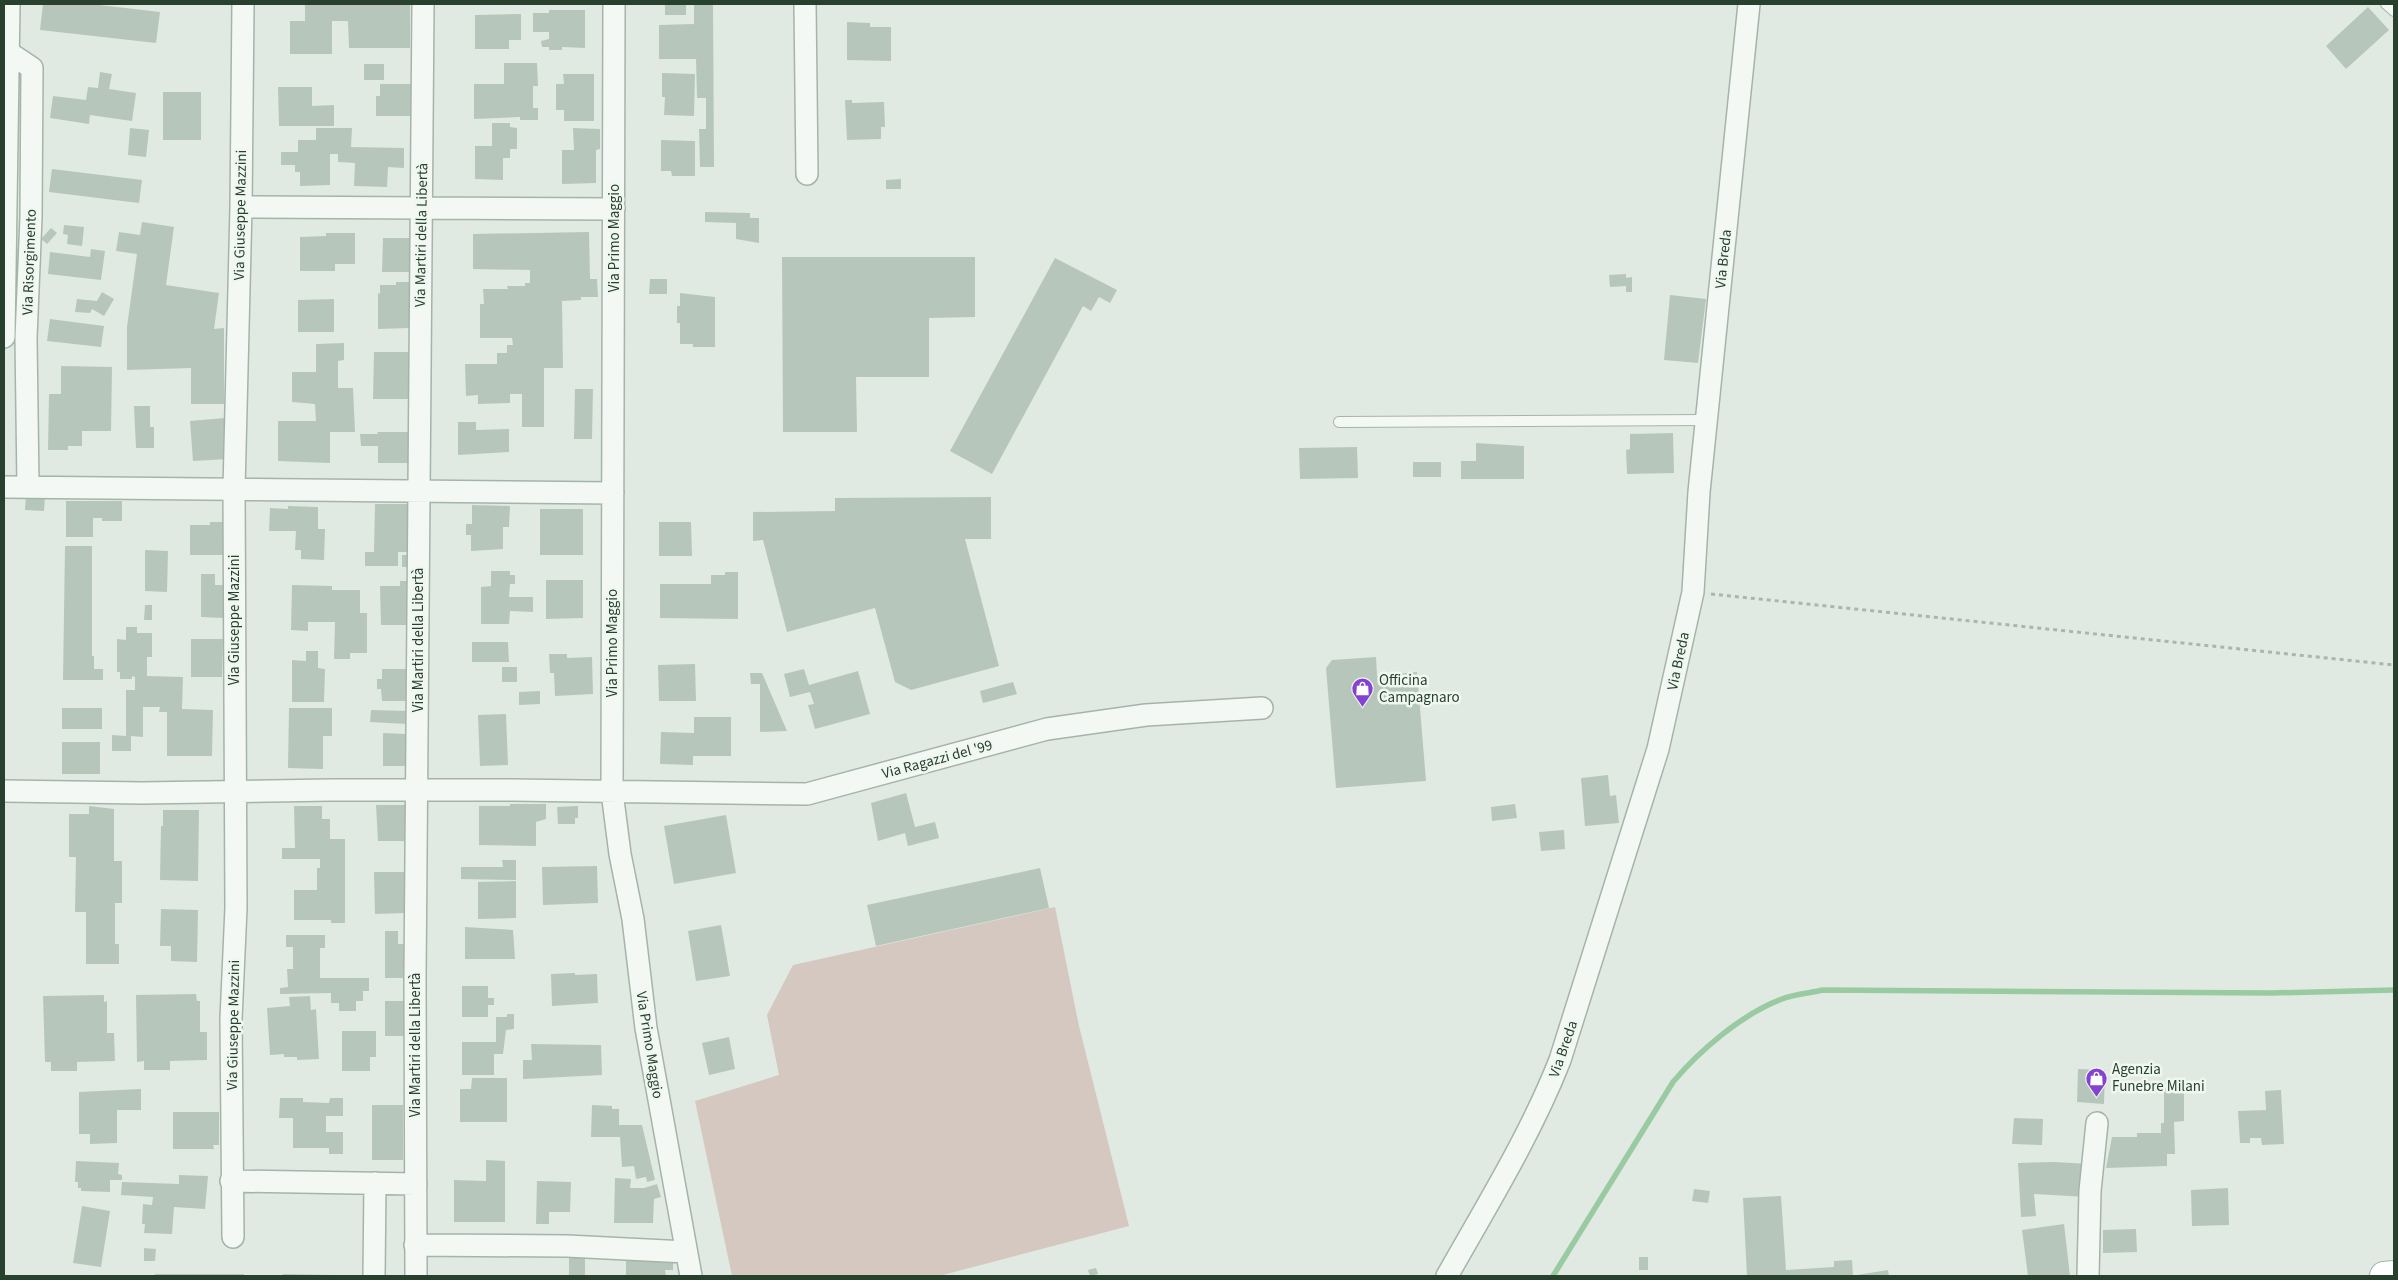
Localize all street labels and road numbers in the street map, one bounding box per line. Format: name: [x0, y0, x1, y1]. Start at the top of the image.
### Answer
street label: Via Giuseppe Mazzini: [229, 149, 252, 281]
street label: Via Martiri della Libertà: [410, 163, 433, 307]
street label: Via Primo Maggio: [604, 184, 625, 292]
street label: Via Risorgimento: [17, 209, 42, 315]
street label: Via Breda: [1710, 229, 1737, 290]
street label: Via Giuseppe Mazzini: [224, 555, 245, 685]
street label: Via Martiri della Libertà: [408, 568, 429, 712]
street label: Via Primo Maggio: [602, 589, 623, 697]
street label: Via Breda: [1662, 630, 1695, 692]
street label: Via Ragazzi del '99: [880, 735, 995, 784]
street label: Via Giuseppe Mazzini: [222, 959, 245, 1091]
street label: Via Martiri della Libertà: [405, 973, 426, 1117]
street label: Via Primo Maggio: [631, 990, 668, 1100]
street label: Via Breda: [1544, 1018, 1583, 1081]

